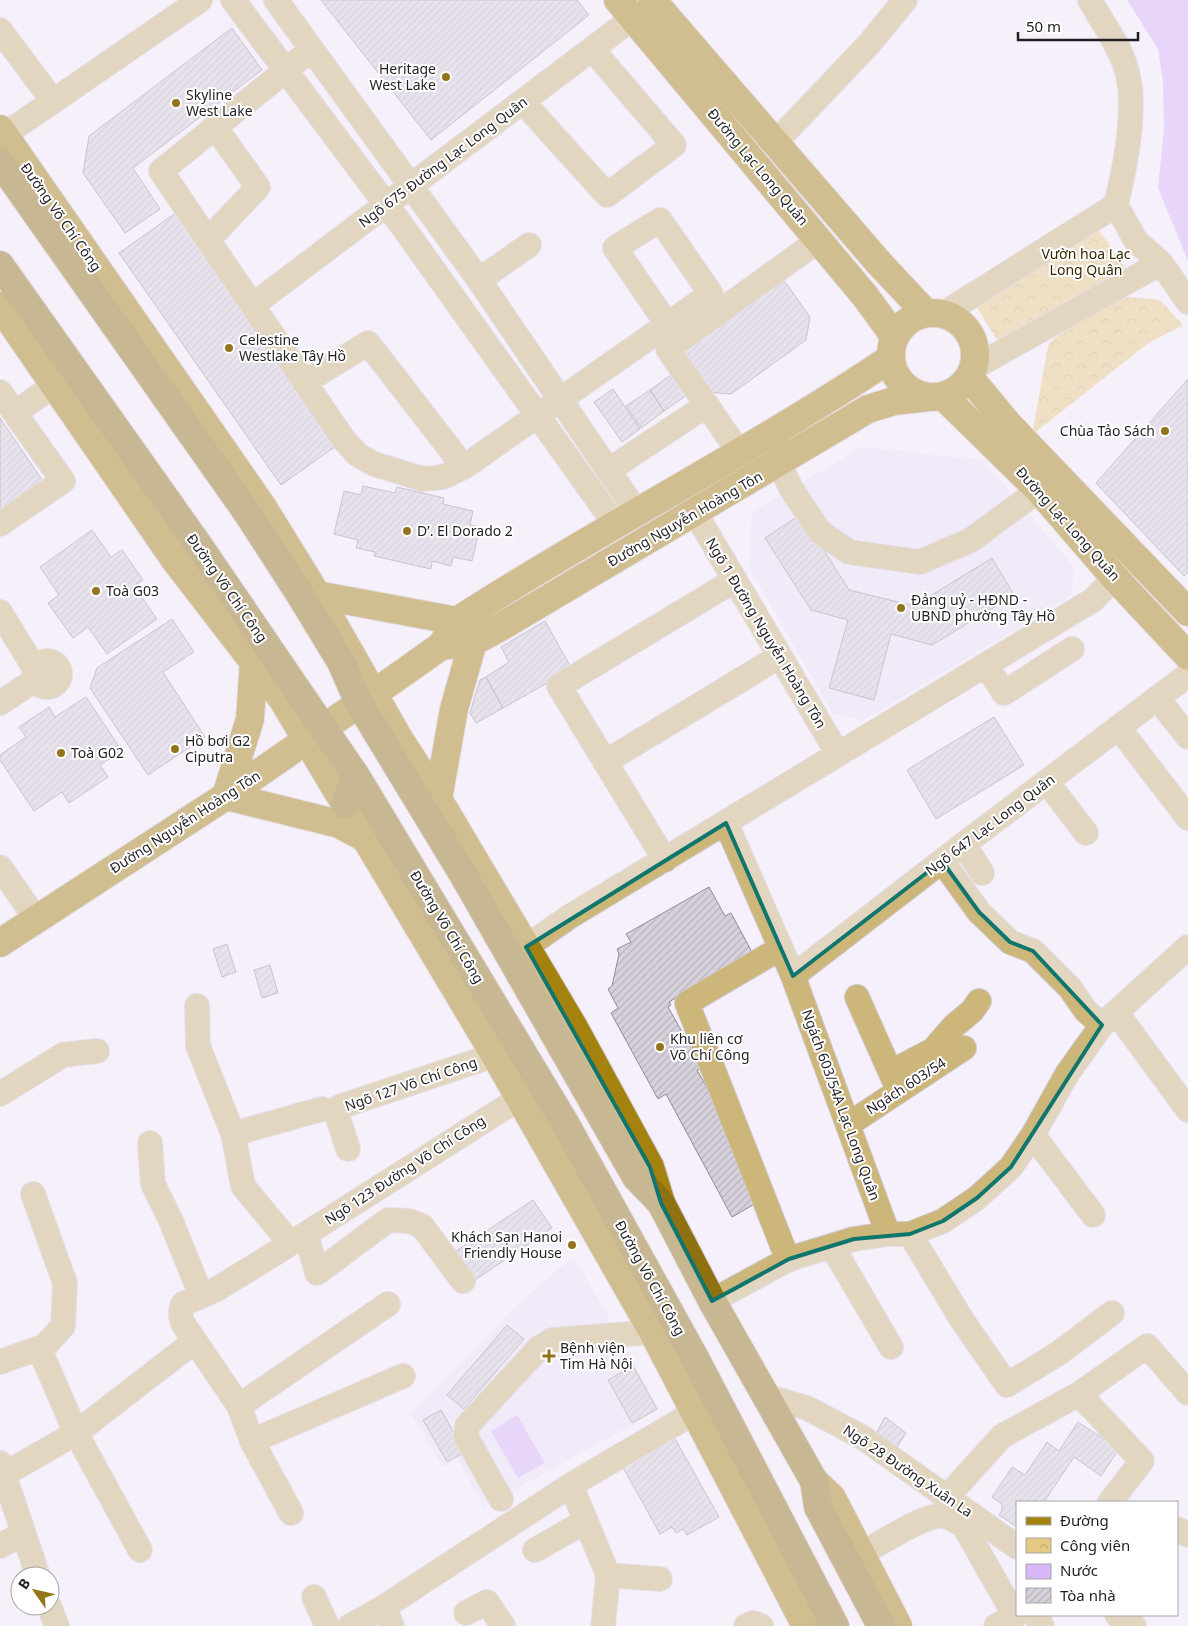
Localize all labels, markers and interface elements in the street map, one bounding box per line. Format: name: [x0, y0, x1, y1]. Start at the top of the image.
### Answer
scale bar: [1018, 10, 1138, 42]
text: 50 m: [1026, 16, 1061, 36]
place label: Heritage West Lake: [369, 59, 436, 94]
marker: Heritage West Lake: [440, 71, 452, 83]
place label: Skyline West Lake: [186, 85, 253, 120]
street label: Ngõ 675 Đường Lạc Long Quân: [354, 92, 531, 231]
marker: Skyline West Lake: [170, 97, 182, 109]
street label: Đường Lạc Long Quân: [704, 104, 813, 229]
street label: Đường Võ Chí Công: [17, 159, 106, 275]
park label: Vườn hoa Lạc Long Quân: [1041, 244, 1131, 279]
place label: Celestine Westlake Tây Hồ: [239, 330, 346, 365]
marker: Celestine Westlake Tây Hồ: [223, 342, 235, 354]
place label: Chùa Tảo Sách: [1060, 421, 1155, 440]
marker: Chùa Tảo Sách: [1159, 425, 1171, 437]
street label: Đường Lạc Long Quân: [1012, 462, 1125, 585]
street label: Đường Nguyễn Hoàng Tôn: [604, 466, 766, 571]
place label: D’. El Dorado 2: [417, 521, 513, 540]
marker: D’. El Dorado 2: [401, 525, 413, 537]
street label: Đường Võ Chí Công: [183, 530, 272, 646]
street label: Ngõ 1 Đường Nguyễn Hoàng Tôn: [702, 534, 831, 731]
place label: Toà G03: [106, 581, 159, 600]
marker: Toà G03: [90, 585, 102, 597]
place label: Đảng uỷ - HĐND - UBND phường Tây Hồ: [911, 590, 1055, 625]
marker: Đảng uỷ - HĐND - UBND phường Tây Hồ: [895, 602, 907, 614]
place label: Hồ bơi G2 Ciputra: [185, 731, 250, 766]
place label: Toà G02: [71, 743, 124, 762]
marker: Hồ bơi G2 Ciputra: [169, 743, 181, 755]
marker: Toà G02: [55, 747, 67, 759]
street label: Đường Nguyễn Hoàng Tôn: [106, 766, 264, 877]
street label: Ngõ 647 Lạc Long Quân: [921, 770, 1058, 880]
street label: Đường Võ Chí Công: [406, 867, 489, 987]
street label: Ngách 603/54A Lạc Long Quân: [798, 1007, 885, 1203]
place label: Khu liên cơ Võ Chí Công: [670, 1029, 750, 1064]
marker: Khu liên cơ Võ Chí Công: [654, 1041, 666, 1053]
street label: Ngõ 127 Võ Chí Công: [342, 1052, 479, 1115]
street label: Ngách 603/54: [862, 1053, 949, 1118]
street label: Ngõ 123 Đường Võ Chí Công: [321, 1110, 489, 1229]
street label: Đường Võ Chí Công: [611, 1217, 690, 1339]
place label: Khách Sạn Hanoi Friendly House: [451, 1227, 562, 1262]
marker: Khách Sạn Hanoi Friendly House: [566, 1239, 578, 1251]
place label: Bệnh viện Tim Hà Nội: [560, 1338, 633, 1373]
marker: Bệnh viện Tim Hà Nội: [542, 1349, 556, 1363]
street label: Ngõ 28 Đường Xuân La: [840, 1420, 977, 1521]
legend: [1016, 1501, 1178, 1616]
text: Đường: [1060, 1510, 1109, 1530]
text: Công viên: [1060, 1535, 1130, 1555]
text: Nước: [1060, 1560, 1098, 1580]
north arrow: [10, 1566, 60, 1616]
text: B: [13, 1574, 34, 1593]
text: Tòa nhà: [1060, 1585, 1116, 1605]

